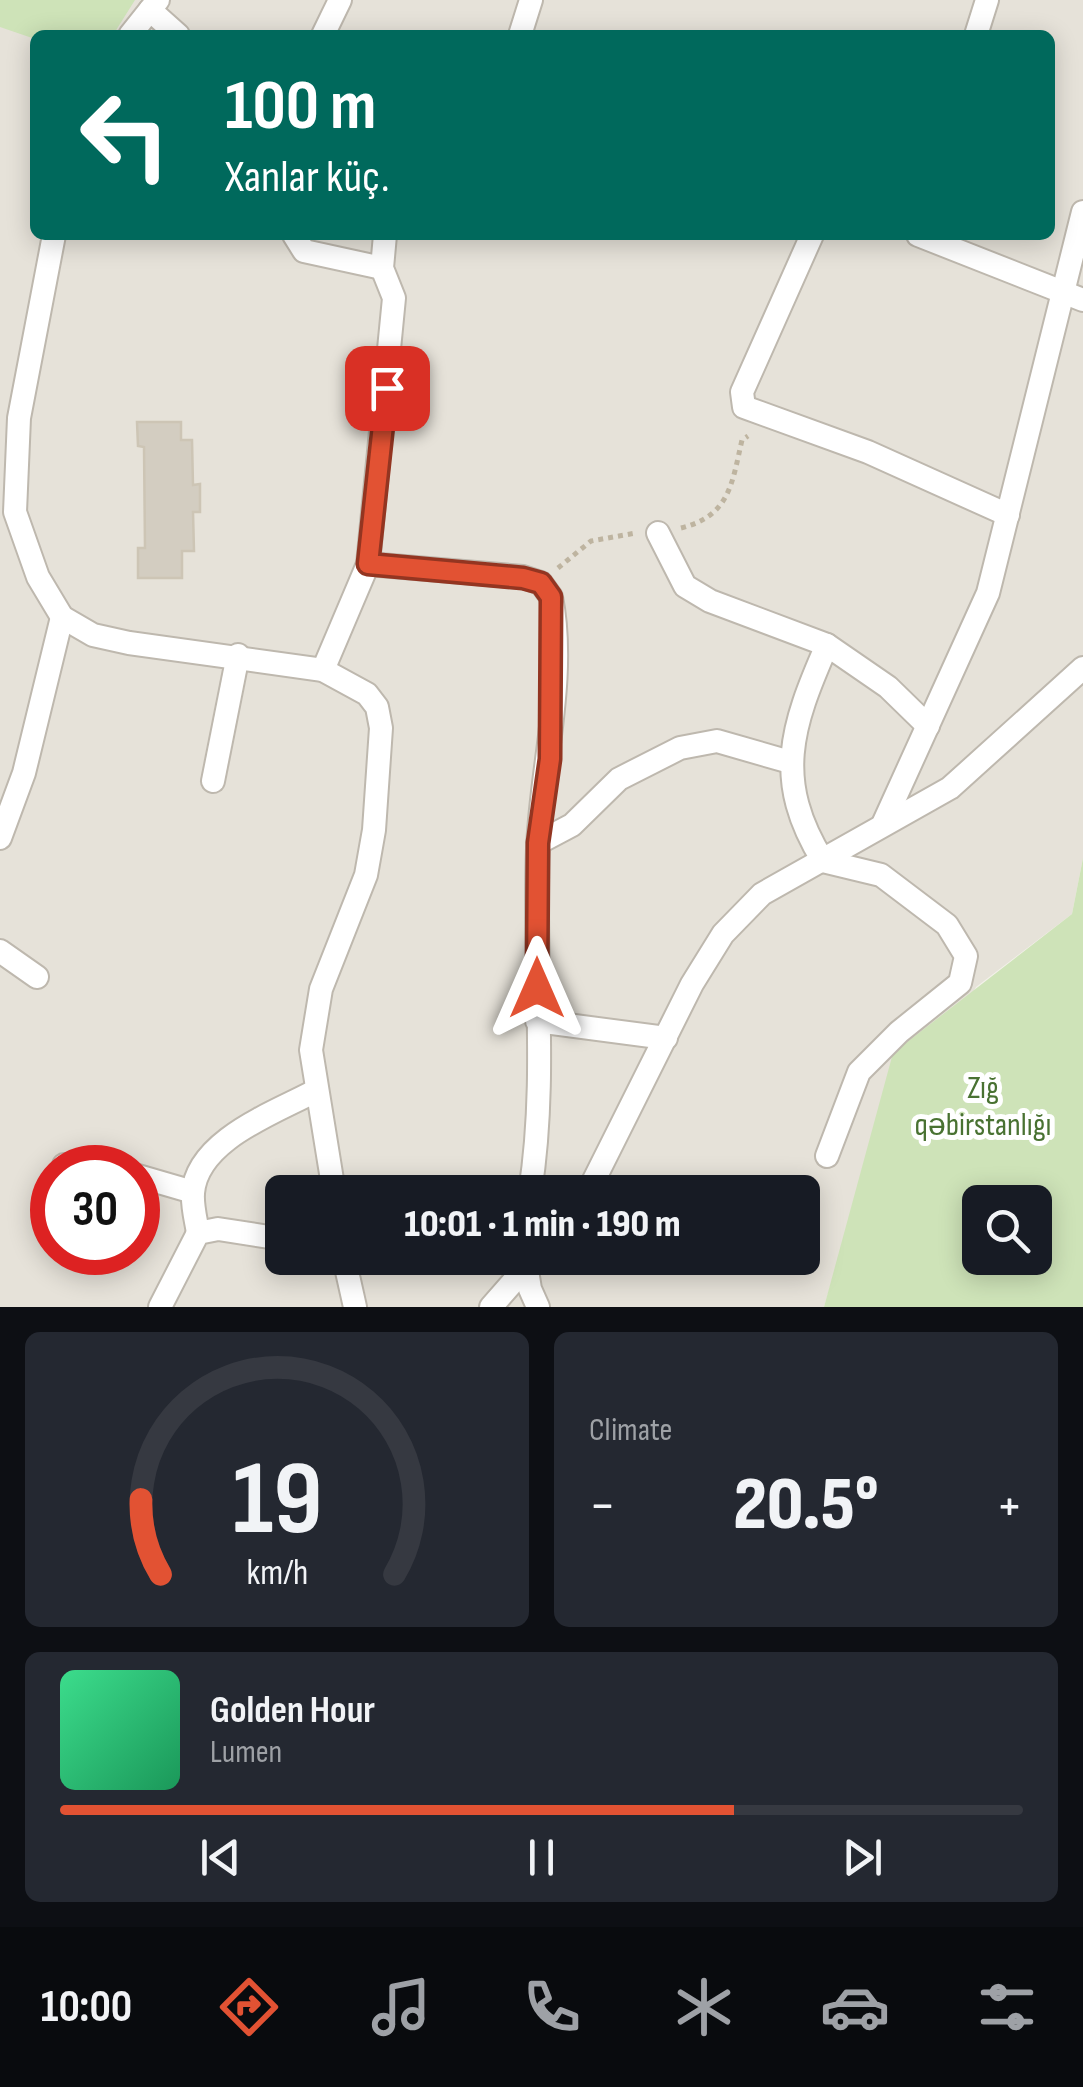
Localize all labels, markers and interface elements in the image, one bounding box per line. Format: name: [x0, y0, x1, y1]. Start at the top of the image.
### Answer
text: 100 m: [225, 65, 376, 149]
icon: left: [60, 70, 190, 200]
text: Xanlar küç.: [225, 150, 389, 205]
pin: [345, 346, 430, 431]
icon: arrive: [360, 361, 415, 416]
position arrow: [485, 936, 589, 1040]
park label: Zığ qəbirstanlığı: [915, 1069, 1051, 1145]
speed limit sign: 30: [30, 1145, 160, 1275]
map controls: [962, 1185, 1052, 1275]
button: search: [962, 1185, 1052, 1275]
text: 10:01 · 1 min · 190 m: [404, 1202, 681, 1247]
text: Climate: [589, 1411, 672, 1450]
text: 19: [232, 1438, 322, 1563]
text: 20.5°: [733, 1460, 879, 1551]
text: −: [589, 1473, 616, 1540]
text: +: [996, 1473, 1023, 1540]
text: km/h: [246, 1552, 308, 1595]
text: Golden Hour: [210, 1688, 375, 1733]
text: Lumen: [210, 1733, 282, 1772]
icon: previous: [193, 1830, 248, 1885]
icon: pause: [514, 1830, 569, 1885]
icon: next: [835, 1830, 890, 1885]
icon: directions: [214, 1972, 284, 2042]
icon: music: [366, 1972, 436, 2042]
icon: phone: [517, 1972, 587, 2042]
icon: climate: [669, 1972, 739, 2042]
icon: car: [820, 1972, 890, 2042]
icon: filters: [972, 1972, 1042, 2042]
text: 10:00: [41, 1980, 132, 2035]

